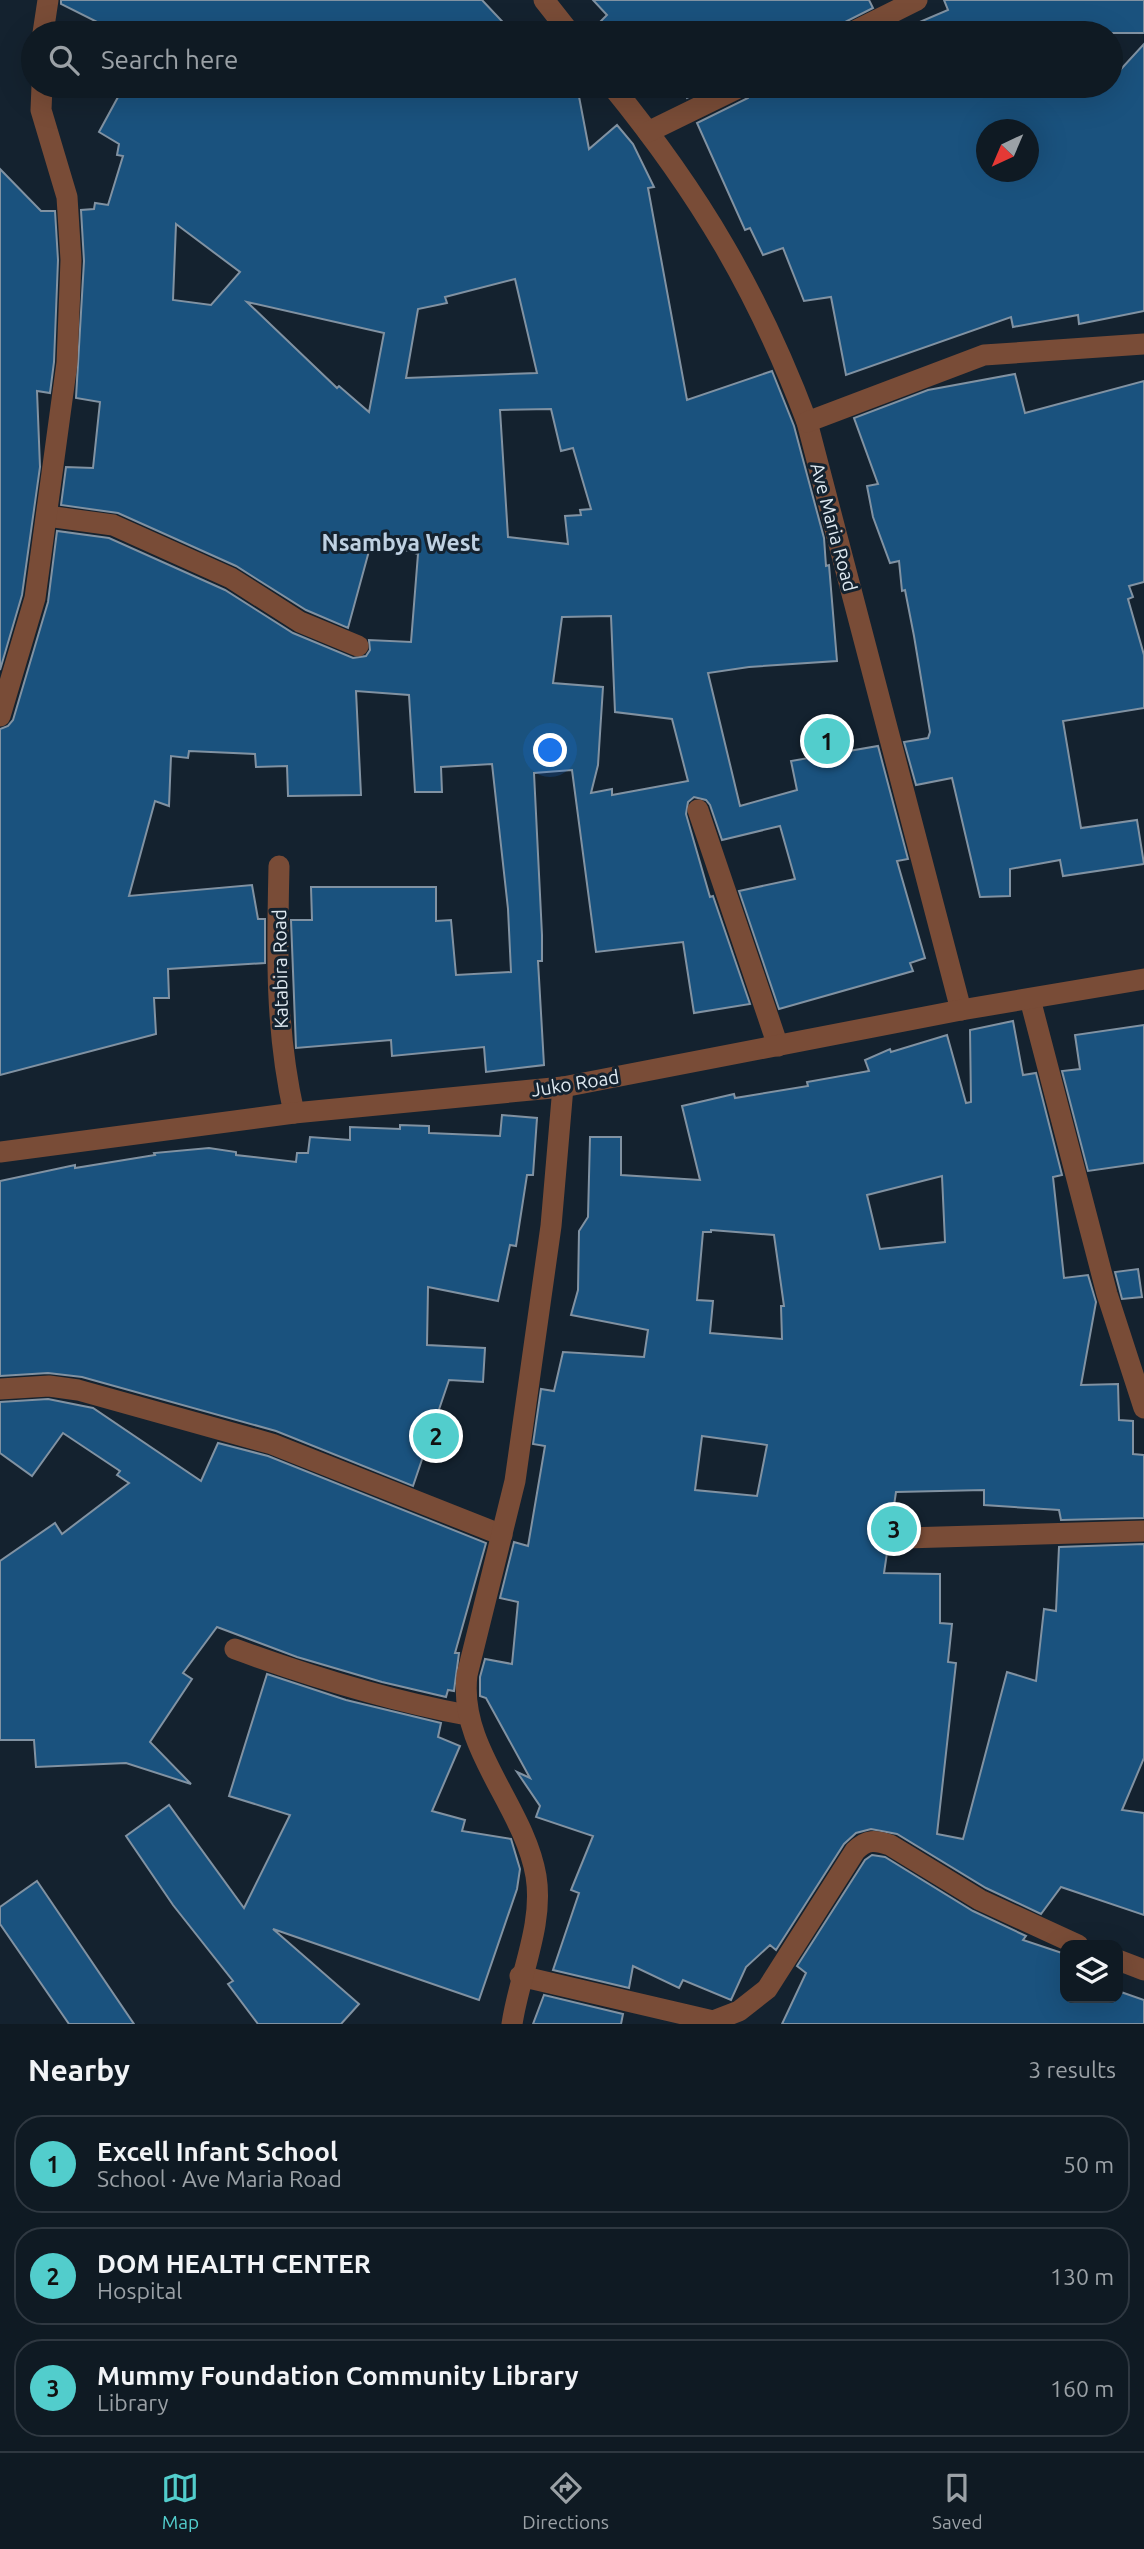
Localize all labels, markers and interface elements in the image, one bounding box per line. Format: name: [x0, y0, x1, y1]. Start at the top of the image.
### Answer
search box: [21, 21, 1123, 98]
icon: search: [45, 41, 83, 79]
text: Search here: [101, 45, 238, 74]
north arrow: [976, 119, 1039, 182]
street label: Ave Maria Road: [806, 460, 862, 594]
district label: Nsambya West: [322, 530, 481, 555]
pin: 1: [804, 715, 850, 767]
your location: [533, 733, 567, 767]
street label: Katabira Road: [268, 909, 292, 1029]
street label: Juko Road: [529, 1065, 621, 1101]
pin: 2: [413, 1410, 459, 1462]
pin: 3: [871, 1503, 917, 1555]
map controls: [1060, 1940, 1123, 2003]
button: layers: [1060, 1940, 1123, 2003]
text: Nearby: [28, 2053, 130, 2087]
text: 3 results: [1028, 2057, 1116, 2082]
text: Excell Infant School: [97, 2137, 338, 2166]
text: 1: [47, 2152, 59, 2177]
text: 50 m: [1063, 2152, 1114, 2177]
text: School · Ave Maria Road: [97, 2166, 342, 2191]
text: DOM HEALTH CENTER: [97, 2249, 371, 2278]
text: 2: [47, 2264, 59, 2289]
text: 130 m: [1050, 2264, 1114, 2289]
text: Hospital: [97, 2278, 182, 2303]
text: Mummy Foundation Community Library: [97, 2361, 579, 2390]
text: 3: [47, 2376, 59, 2401]
text: 160 m: [1050, 2376, 1114, 2401]
text: Library: [97, 2390, 169, 2415]
tab: Map: [161, 2469, 199, 2533]
tab: Directions: [522, 2469, 609, 2533]
tab: Saved: [932, 2469, 983, 2533]

